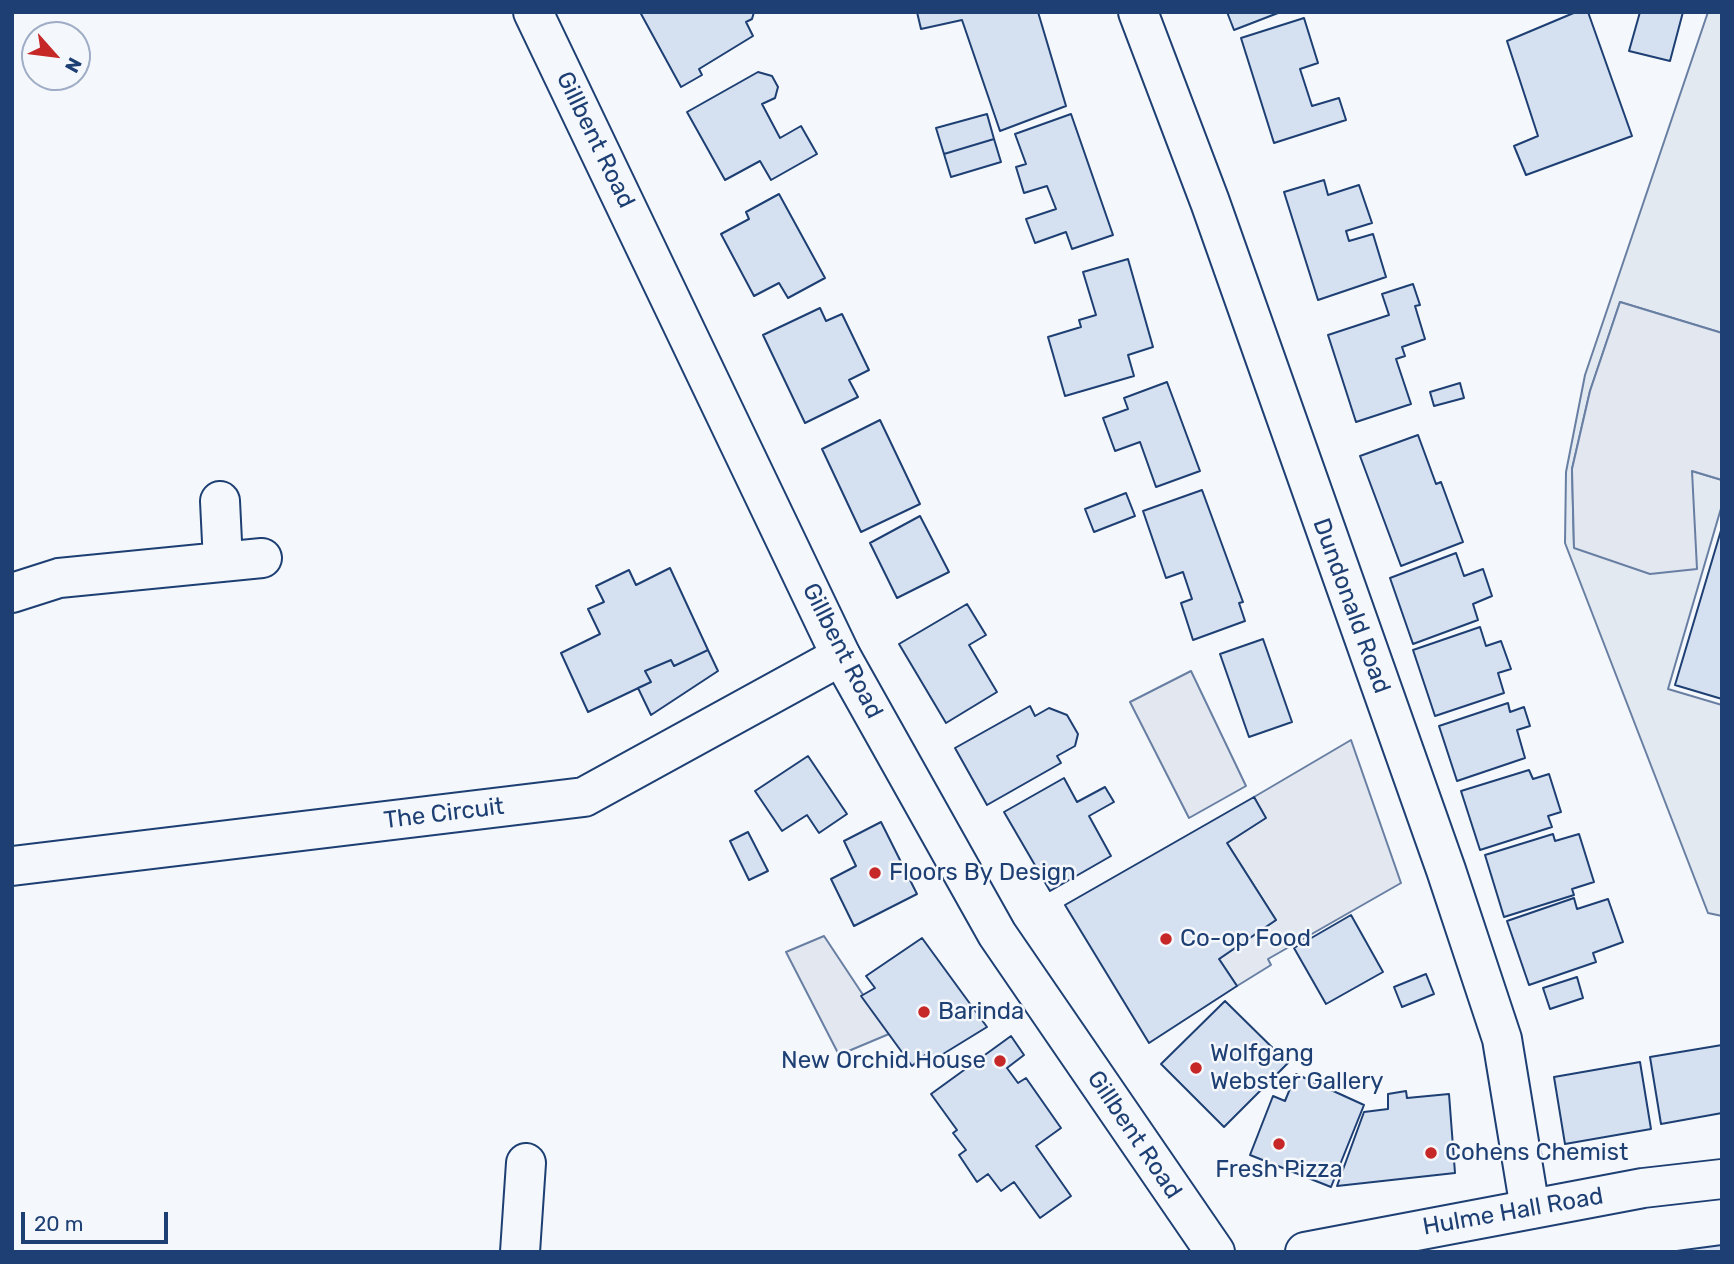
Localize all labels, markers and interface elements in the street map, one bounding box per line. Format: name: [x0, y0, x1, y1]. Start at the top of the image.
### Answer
north arrow: [21, 21, 91, 91]
text: N: [60, 54, 87, 77]
street label: Gillbent Road: [550, 67, 640, 213]
street label: Dundonald Road: [1306, 515, 1396, 697]
street label: Gillbent Road: [796, 579, 888, 723]
street label: The Circuit: [382, 792, 506, 836]
place label: Floors By Design: [889, 859, 1076, 887]
marker: Floors By Design: [867, 865, 883, 881]
place label: Co-op Food: [1180, 925, 1311, 953]
marker: Co-op Food: [1158, 931, 1174, 947]
place label: Barinda: [938, 998, 1024, 1026]
marker: Barinda: [916, 1004, 932, 1020]
place label: Wolfgang Webster Gallery: [1210, 1040, 1384, 1096]
place label: New Orchid House: [781, 1047, 986, 1075]
marker: New Orchid House: [992, 1053, 1008, 1069]
marker: Wolfgang Webster Gallery: [1188, 1060, 1204, 1076]
street label: Gillbent Road: [1081, 1066, 1187, 1204]
marker: Fresh Pizza: [1271, 1136, 1287, 1152]
place label: Cohens Chemist: [1445, 1139, 1628, 1167]
marker: Cohens Chemist: [1423, 1145, 1439, 1161]
place label: Fresh Pizza: [1215, 1156, 1343, 1184]
street label: Hulme Hall Road: [1420, 1182, 1606, 1242]
scale bar: [24, 1198, 172, 1242]
text: 20 m: [34, 1211, 83, 1236]

